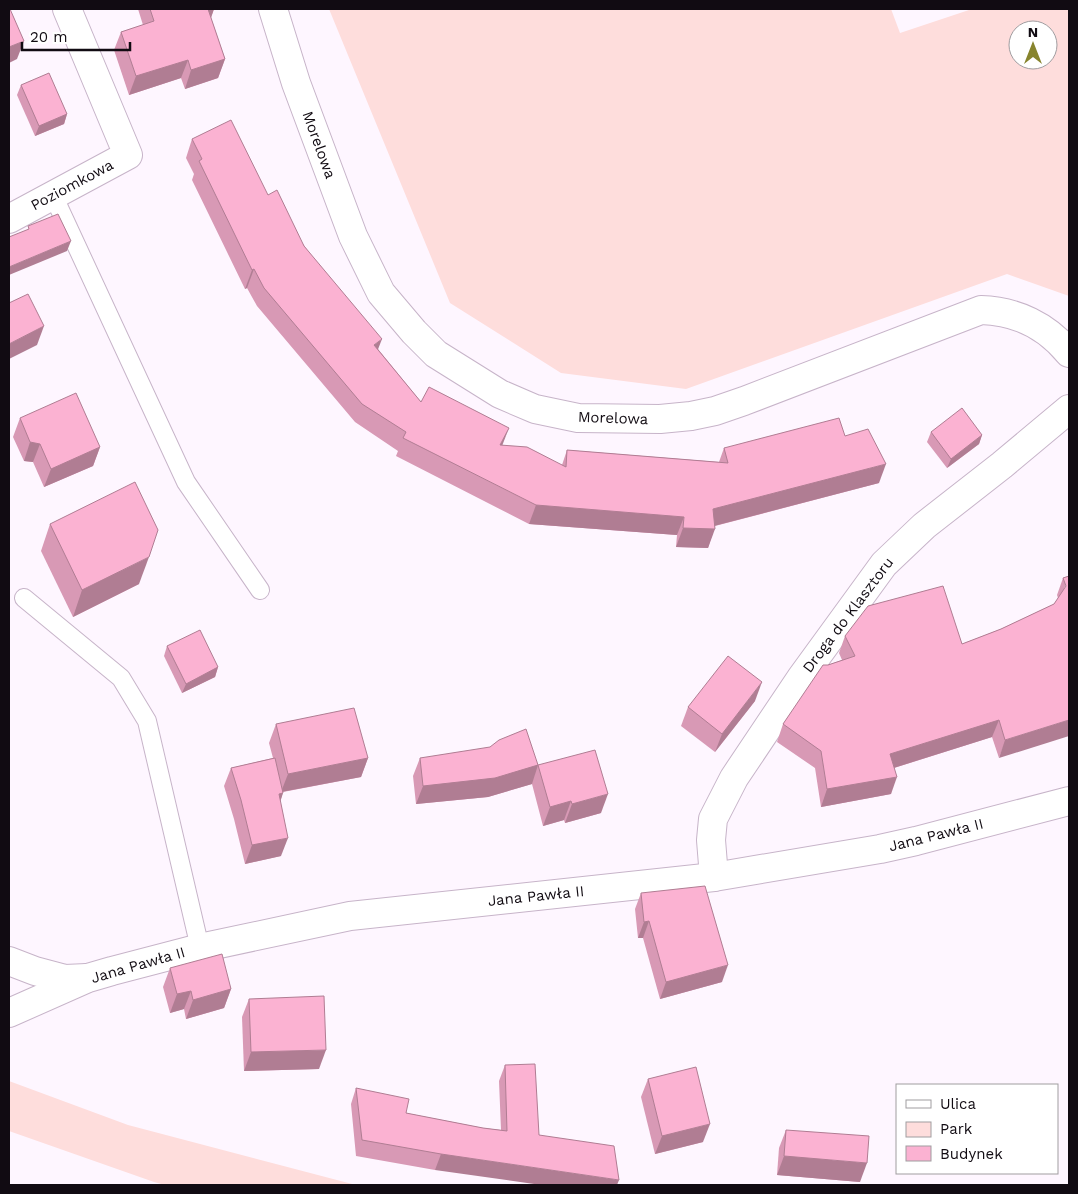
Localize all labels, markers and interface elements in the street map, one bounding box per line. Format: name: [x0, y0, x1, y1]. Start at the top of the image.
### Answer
scale bar: [22, 20, 130, 52]
north arrow: [1008, 20, 1058, 70]
text: N: [1028, 24, 1038, 40]
text: 20 m: [30, 28, 68, 46]
street label: Morelowa: [298, 109, 340, 182]
street label: Poziomkowa: [28, 155, 117, 214]
street label: Morelowa: [577, 408, 649, 428]
street label: Droga do Klasztoru: [799, 554, 897, 676]
street label: Jana Pawła II: [887, 815, 985, 855]
street label: Jana Pawła II: [487, 882, 585, 910]
street label: Jana Pawła II: [89, 943, 187, 987]
legend: [896, 1084, 1058, 1174]
text: Ulica: [940, 1095, 977, 1113]
text: Park: [940, 1120, 973, 1138]
text: Budynek: [940, 1145, 1003, 1163]

